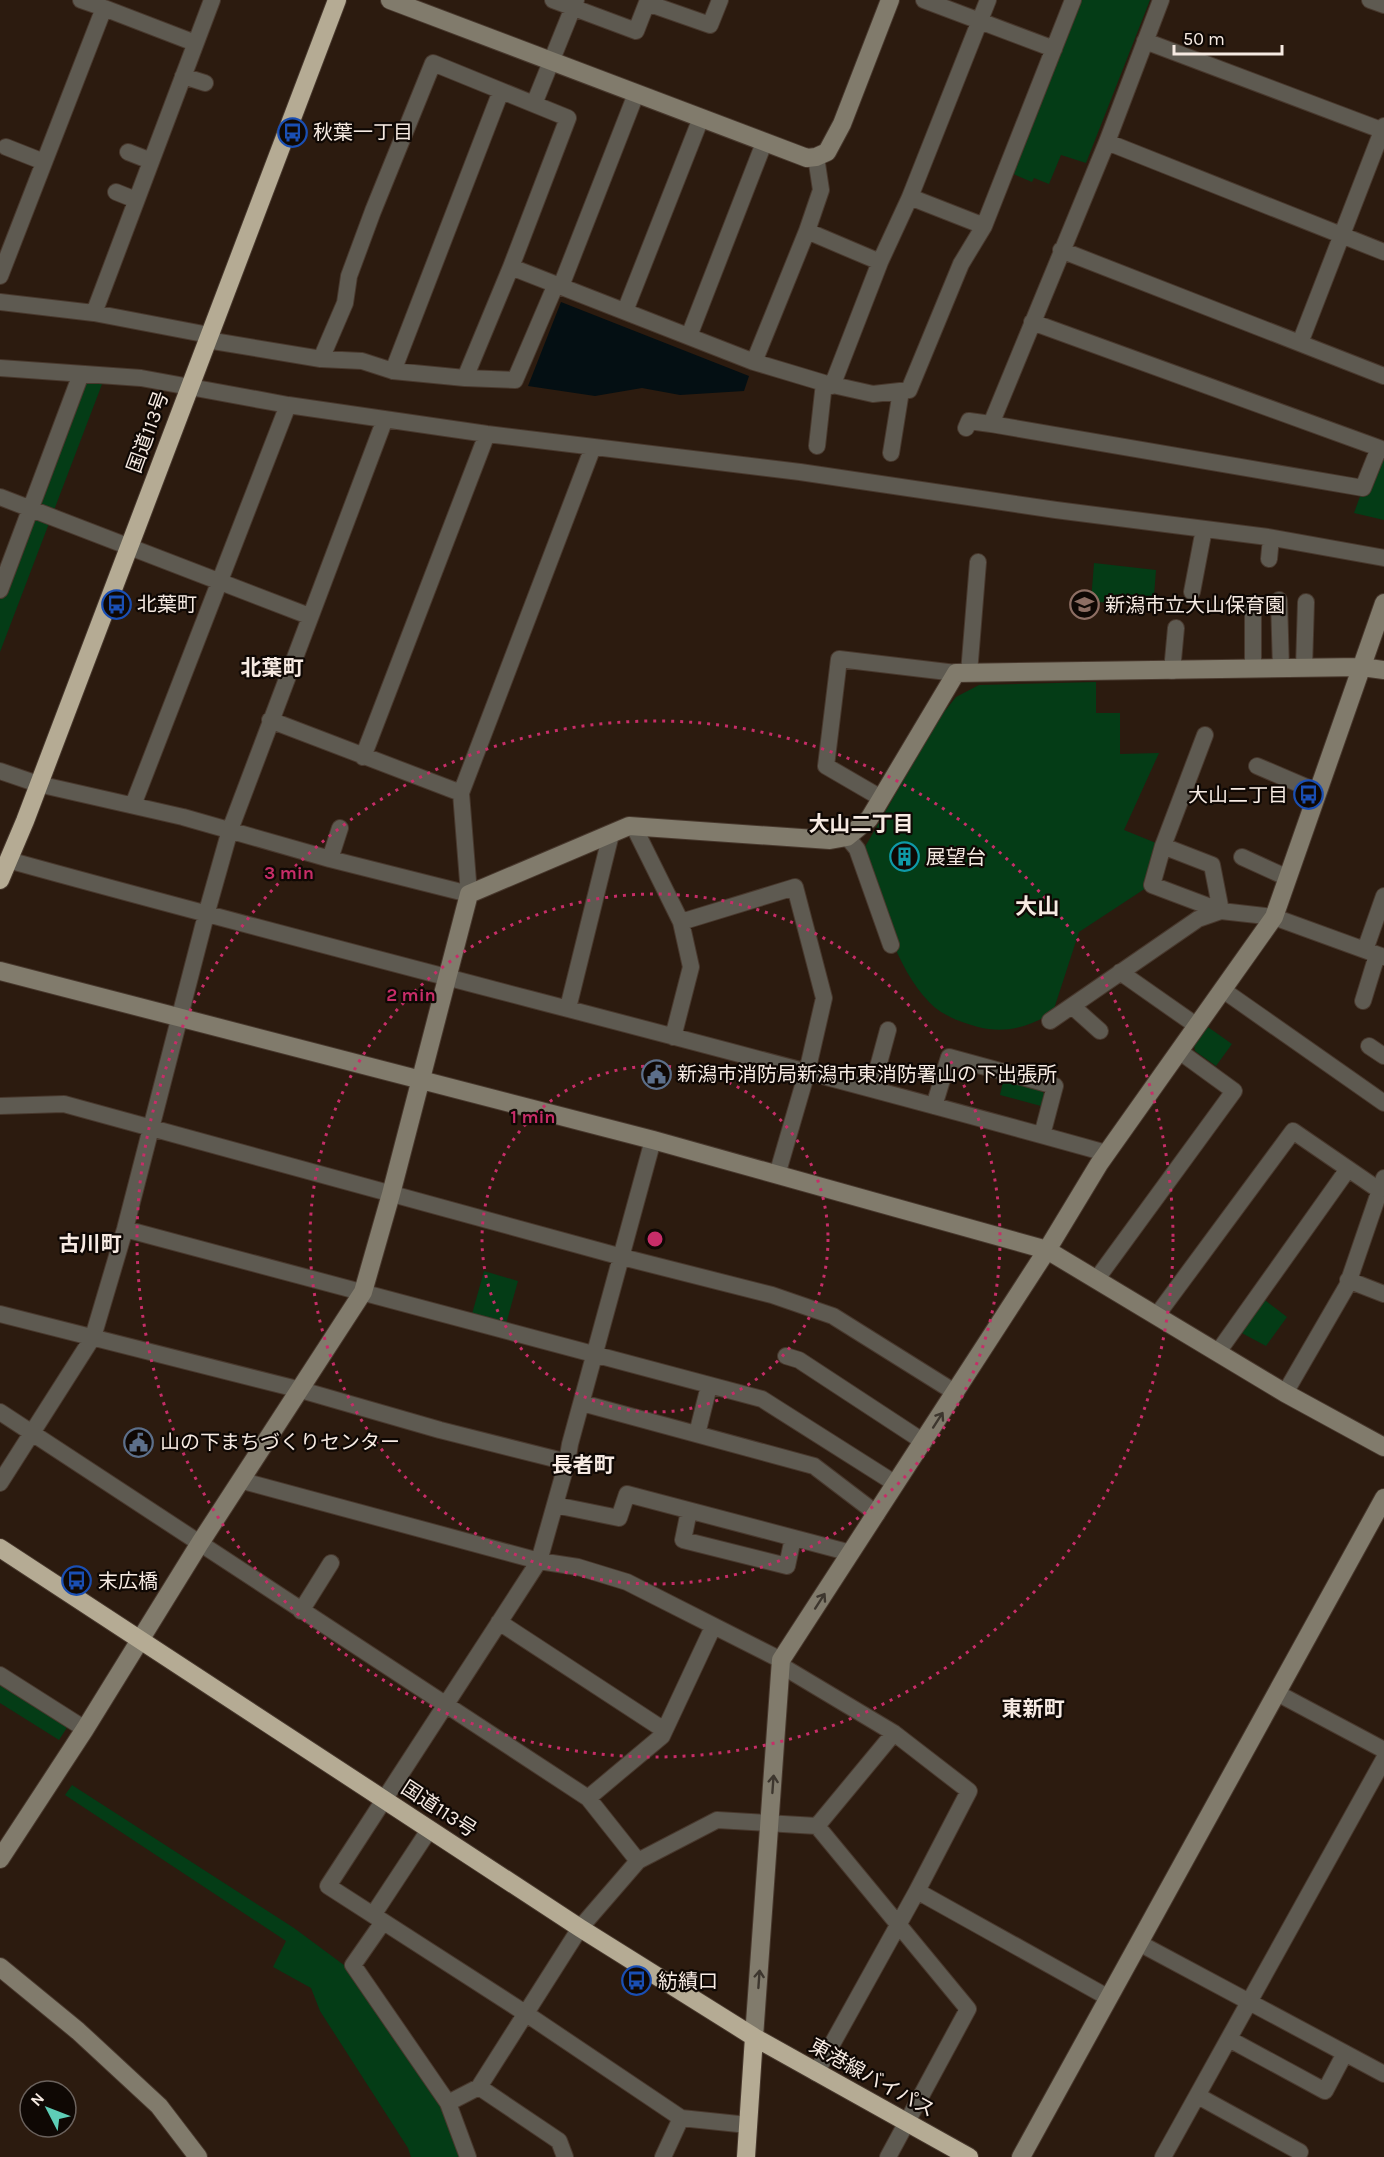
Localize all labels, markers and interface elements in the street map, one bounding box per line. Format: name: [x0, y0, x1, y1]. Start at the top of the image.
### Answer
scale bar: [1174, 18, 1282, 56]
text: 50 m: [1183, 28, 1225, 50]
bus stop icon: 秋葉一丁目: [276, 116, 308, 148]
place label: 秋葉一丁目: [313, 121, 413, 144]
street label: 国道113号: [123, 388, 173, 476]
bus stop icon: 北葉町: [100, 588, 132, 620]
school or university icon: 新潟市立大山保育園: [1068, 589, 1100, 621]
place label: 北葉町: [137, 593, 197, 616]
place label: 新潟市立大山保育園: [1105, 594, 1285, 617]
district label: 北葉町: [241, 656, 304, 680]
bus stop icon: 大山二丁目: [1293, 779, 1325, 811]
place label: 大山二丁目: [1188, 784, 1288, 807]
district label: 大山二丁目: [809, 812, 914, 836]
building icon: 展望台: [889, 841, 921, 873]
place label: 展望台: [926, 846, 986, 869]
text: 3 min: [264, 862, 314, 884]
district label: 大山: [1015, 894, 1059, 920]
text: 2 min: [386, 984, 436, 1006]
public building icon: 新潟市消防局新潟市東消防署山の下出張所: [640, 1058, 672, 1090]
place label: 新潟市消防局新潟市東消防署山の下出張所: [677, 1063, 1057, 1086]
text: 1 min: [510, 1106, 556, 1128]
centre of rings: [645, 1229, 665, 1249]
district label: 古川町: [59, 1232, 122, 1256]
one-way arrow: [931, 1412, 944, 1429]
public building icon: 山の下まちづくりセンター: [123, 1426, 155, 1458]
place label: 山の下まちづくりセンター: [160, 1431, 400, 1454]
district label: 長者町: [552, 1453, 615, 1477]
bus stop icon: 末広橋: [61, 1565, 93, 1597]
place label: 末広橋: [98, 1570, 158, 1593]
one-way arrow: [814, 1593, 826, 1610]
district label: 東新町: [1002, 1697, 1065, 1721]
one-way arrow: [767, 1775, 778, 1795]
street label: 国道113号: [397, 1776, 481, 1842]
bus stop icon: 紡績口: [621, 1965, 653, 1997]
one-way arrow: [753, 1969, 764, 1989]
place label: 紡績口: [658, 1970, 718, 1993]
street label: 東港線バイパス: [805, 2034, 939, 2122]
north arrow: [18, 2079, 78, 2139]
text: N: [26, 2089, 48, 2110]

